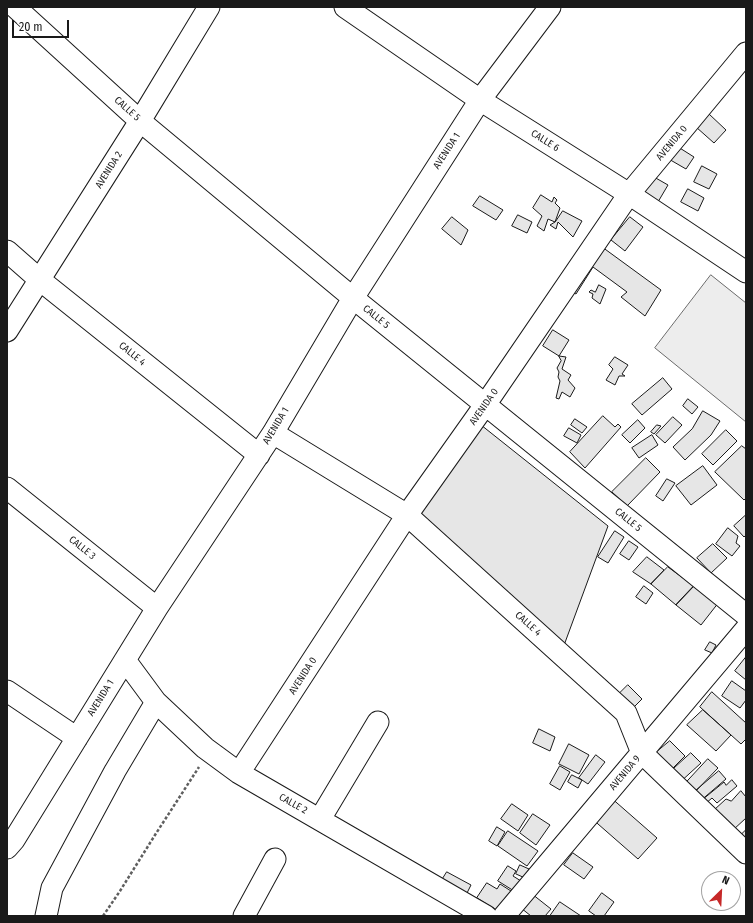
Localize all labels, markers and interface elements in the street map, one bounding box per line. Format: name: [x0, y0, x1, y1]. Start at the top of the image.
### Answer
scale bar: [14, 12, 71, 38]
text: 20 m: [19, 20, 43, 34]
street label: CALLE 5: [112, 94, 142, 124]
street label: AVENIDA 0: [654, 123, 690, 163]
street label: CALLE 6: [529, 128, 561, 154]
street label: AVENIDA 1: [431, 131, 463, 171]
street label: AVENIDA 2: [93, 149, 125, 191]
street label: CALLE 5: [360, 303, 392, 331]
street label: CALLE 4: [116, 340, 148, 368]
street label: AVENIDA 0: [467, 386, 501, 428]
street label: AVENIDA 1: [260, 405, 292, 447]
street label: CALLE 5: [612, 506, 644, 534]
street label: CALLE 3: [66, 534, 98, 562]
street label: CALLE 4: [512, 609, 544, 639]
street label: AVENIDA 0: [286, 655, 320, 697]
street label: AVENIDA 1: [85, 678, 117, 718]
street label: AVENIDA 9: [607, 753, 643, 793]
street label: CALLE 2: [277, 791, 309, 817]
north arrow: [701, 871, 741, 911]
text: N: [720, 873, 731, 888]

